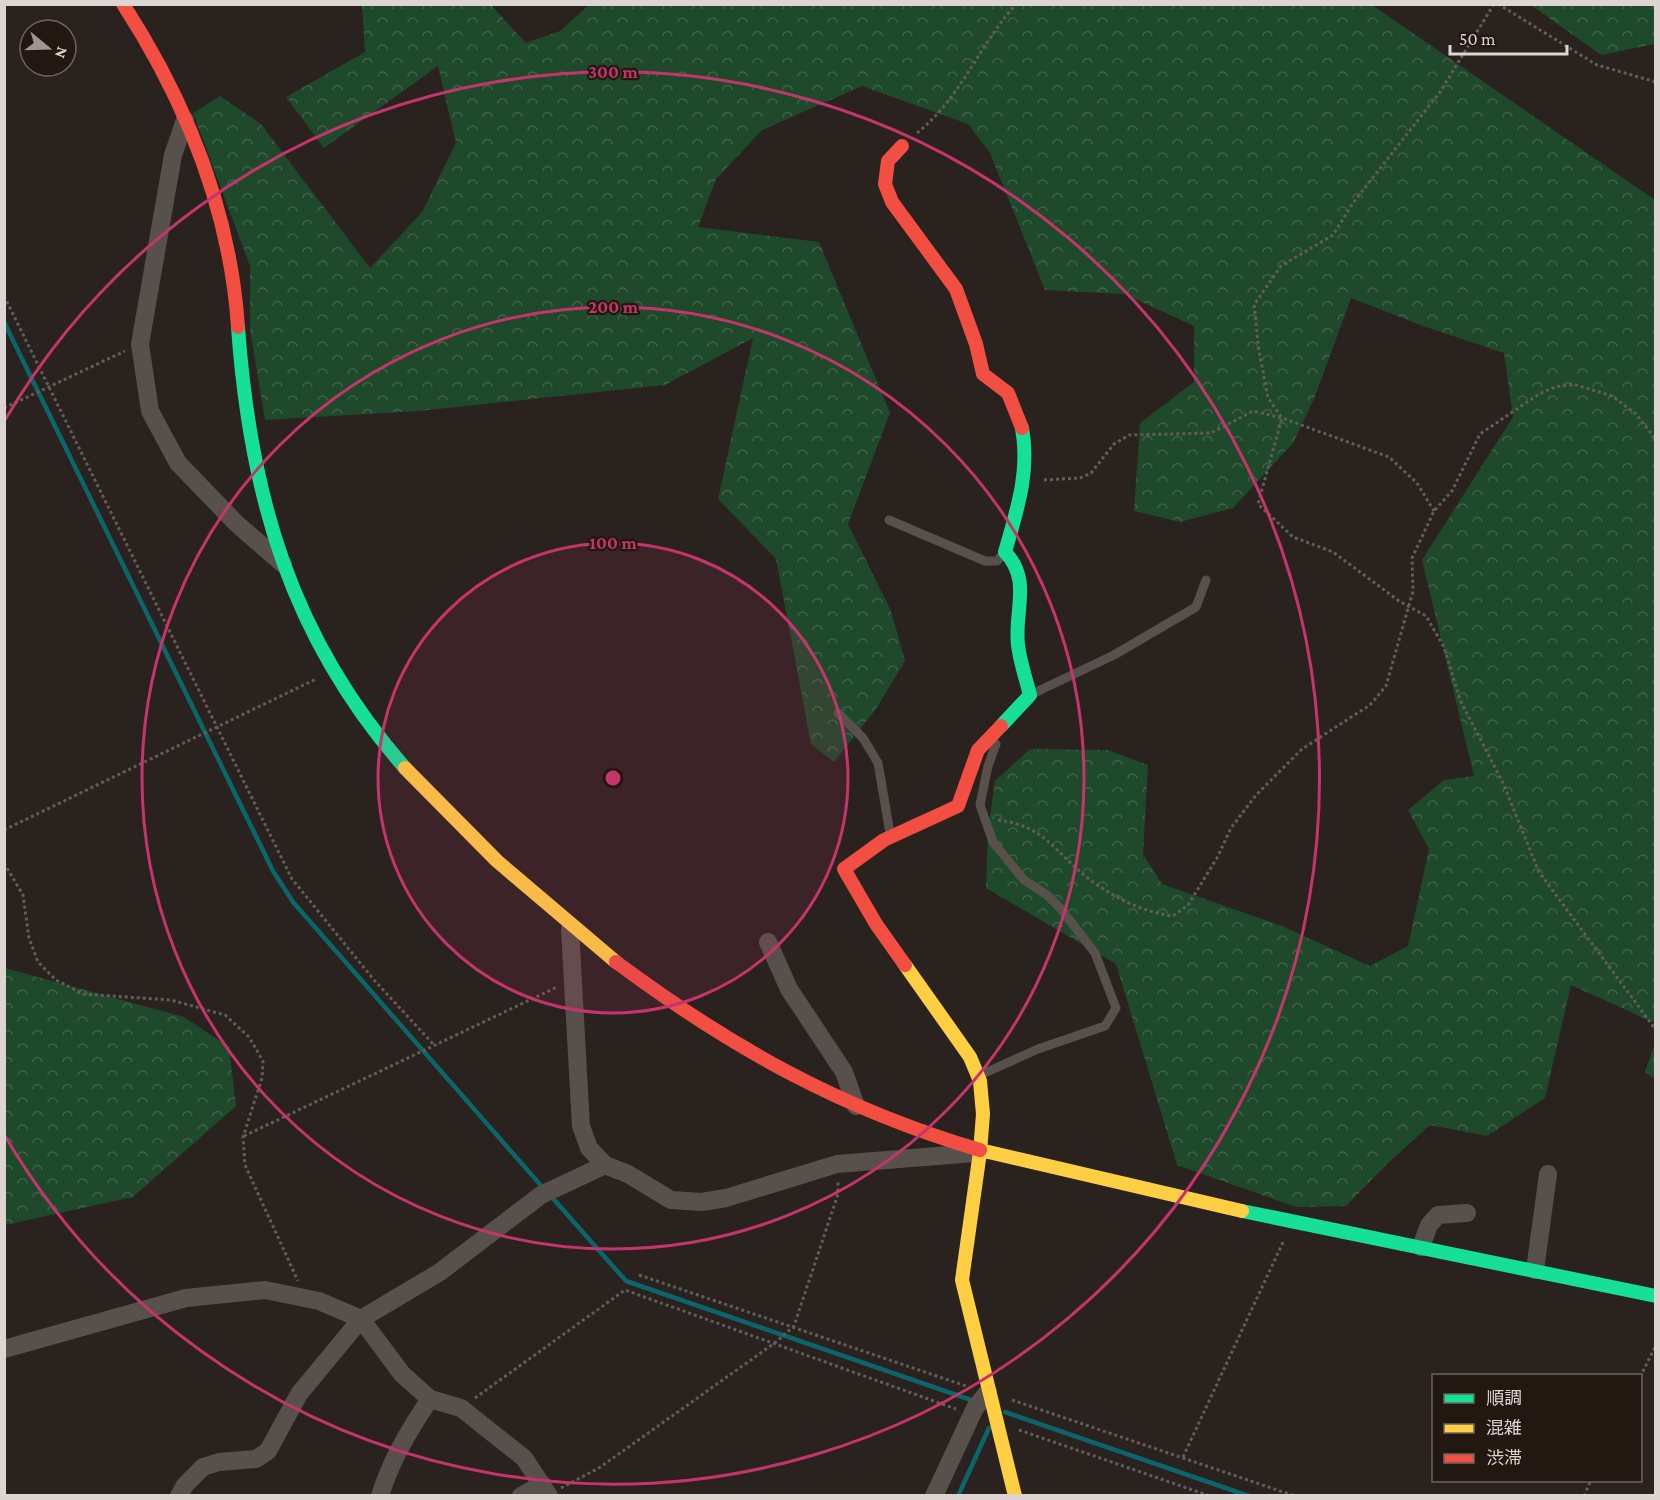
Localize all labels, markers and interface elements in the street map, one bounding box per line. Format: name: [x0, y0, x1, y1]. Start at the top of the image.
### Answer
north arrow: [18, 18, 78, 78]
scale bar: [1450, 18, 1567, 56]
text: 50 m: [1459, 29, 1496, 49]
text: N: [52, 45, 72, 61]
text: 300 m: [588, 62, 638, 82]
text: 200 m: [588, 297, 639, 317]
text: 100 m: [589, 533, 637, 553]
centre of rings: [603, 768, 623, 788]
legend: [1432, 1374, 1642, 1482]
text: 順調: [1486, 1388, 1522, 1408]
text: 混雑: [1486, 1418, 1522, 1438]
text: 渋滞: [1486, 1448, 1522, 1468]

